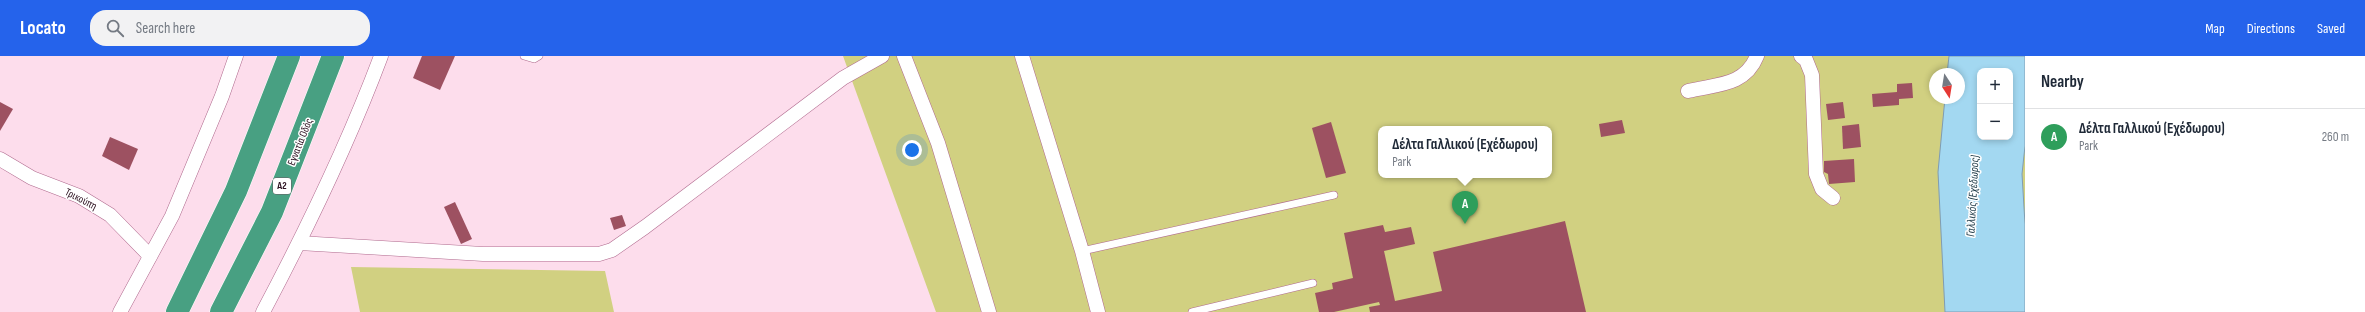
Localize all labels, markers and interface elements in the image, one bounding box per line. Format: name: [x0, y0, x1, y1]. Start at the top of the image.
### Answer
search box: [90, 10, 370, 46]
text: Locato: [20, 17, 66, 40]
icon: search: [104, 17, 126, 39]
text: Search here: [136, 19, 195, 38]
text: Map: [2205, 20, 2225, 37]
text: Directions: [2247, 20, 2295, 37]
text: Saved: [2317, 20, 2345, 37]
north arrow: [1929, 68, 1965, 104]
map controls: [1977, 68, 2013, 140]
button: +: [1977, 68, 2013, 104]
text: Nearby: [2041, 72, 2084, 92]
button: −: [1977, 104, 2013, 140]
street label: Εγνατία Οδός: [285, 117, 315, 167]
text: Δέλτα Γαλλικού (Εχέδωρου): [2079, 119, 2225, 138]
popup: [1378, 126, 1552, 178]
text: A: [2051, 129, 2057, 145]
text: 260 m: [2322, 129, 2349, 145]
text: Δέλτα Γαλλικού (Εχέδωρου): [1392, 135, 1538, 154]
text: Park: [2079, 138, 2098, 154]
your location: [902, 140, 922, 160]
text: Park: [1392, 154, 1411, 170]
water label: Γαλλικός (Εχέδωρος): [1963, 154, 1983, 237]
road number: Α2: [273, 178, 291, 194]
street label: Τρικούπη: [63, 185, 99, 213]
pin: A: [1452, 191, 1478, 224]

